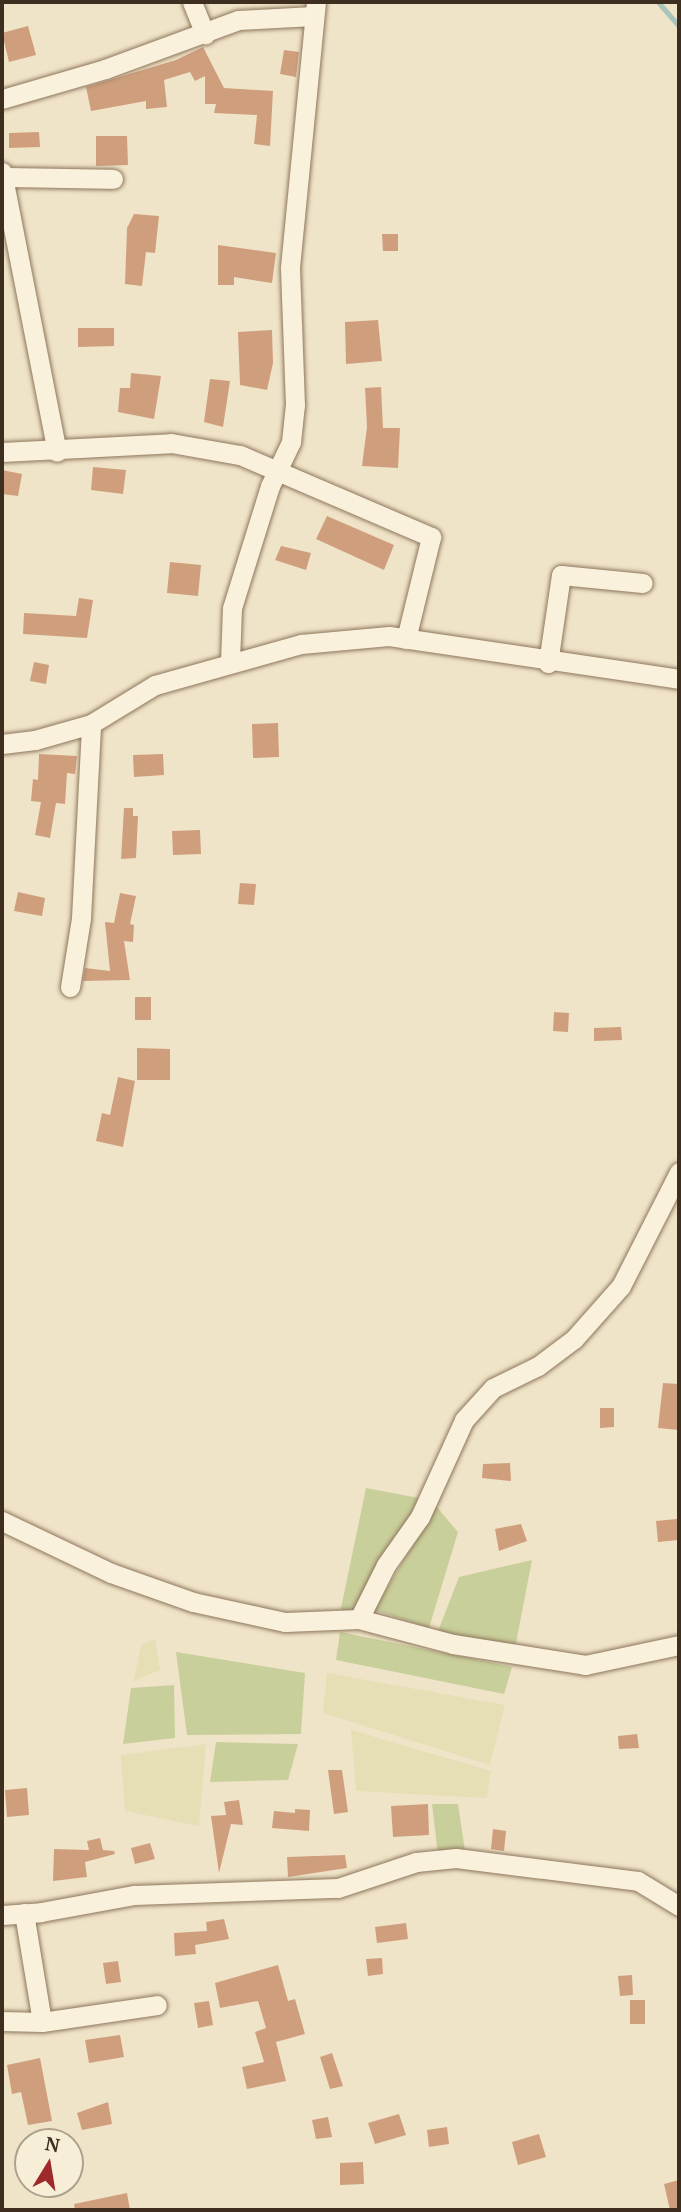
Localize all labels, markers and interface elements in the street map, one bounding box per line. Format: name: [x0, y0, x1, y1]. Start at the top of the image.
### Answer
north arrow: [14, 2128, 84, 2198]
text: N: [43, 2130, 62, 2158]

